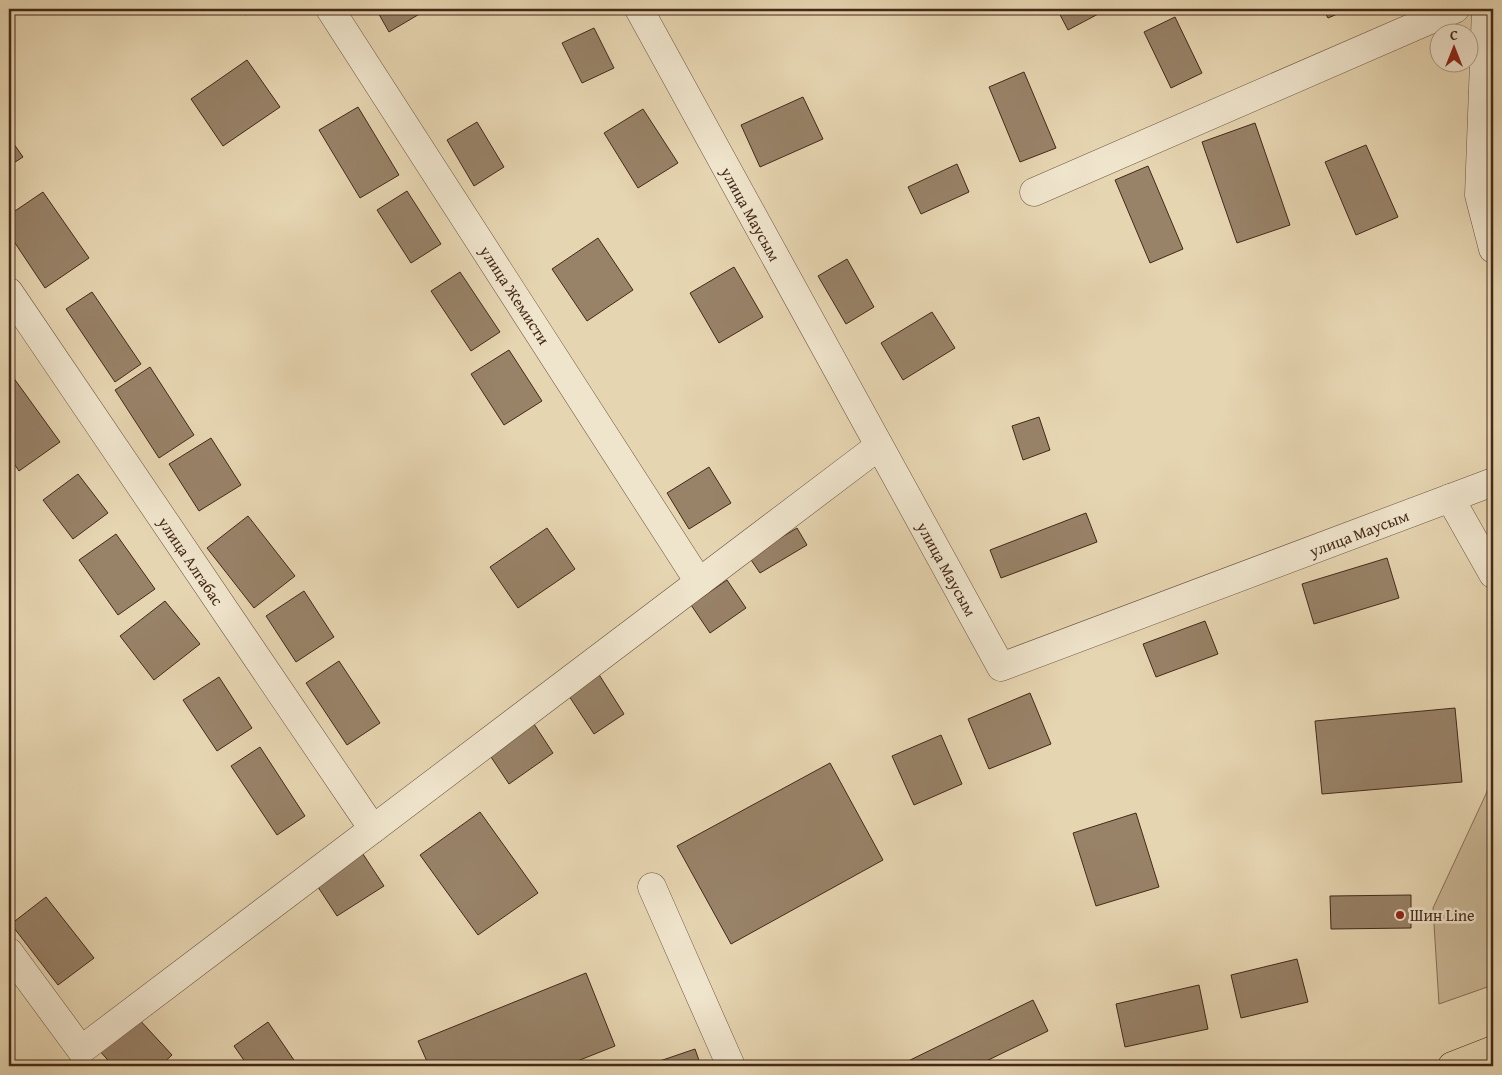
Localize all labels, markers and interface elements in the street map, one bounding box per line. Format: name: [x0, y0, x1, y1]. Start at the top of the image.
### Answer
north arrow: [1430, 22, 1480, 72]
text: С: [1450, 25, 1458, 45]
street label: улица Маусым: [715, 161, 787, 266]
street label: улица Жемисти: [473, 240, 556, 350]
street label: улица Маусым: [1305, 503, 1412, 563]
street label: улица Алгабас: [152, 511, 230, 610]
street label: улица Маусым: [911, 516, 983, 621]
place label: Шин Line: [1410, 903, 1474, 927]
marker: Шин Line: [1394, 909, 1406, 921]

